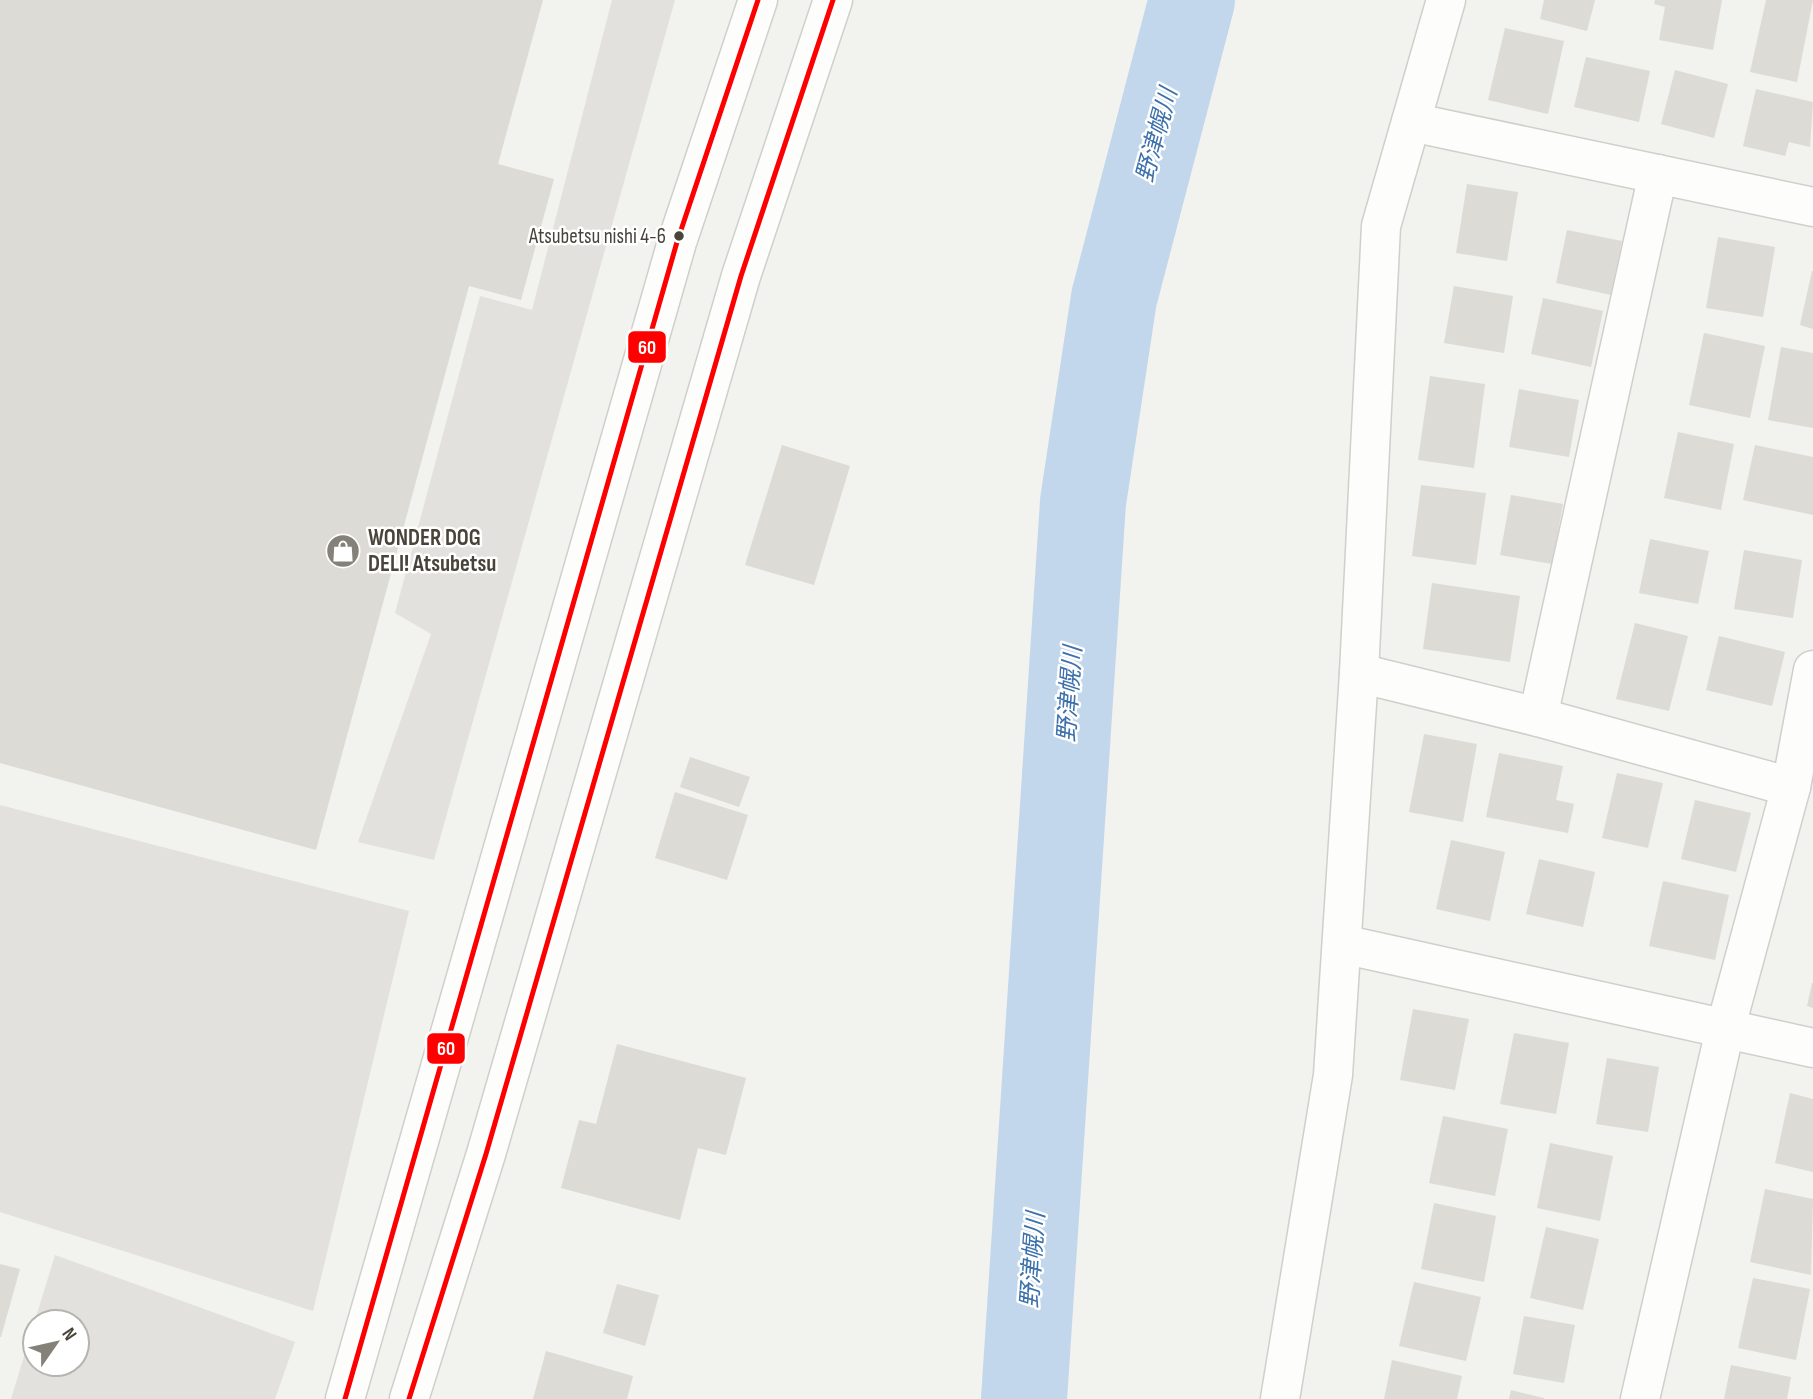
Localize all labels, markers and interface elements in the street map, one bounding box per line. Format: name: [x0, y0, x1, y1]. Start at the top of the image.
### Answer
water label: 野津幌川: [1131, 82, 1184, 185]
place label: Atsubetsu nishi 4-6: [528, 224, 666, 249]
marker: Atsubetsu nishi 4-6: [672, 229, 686, 243]
line badge: 60: [627, 330, 667, 364]
text: 60: [638, 337, 656, 360]
place label: WONDER DOG DELI! Atsubetsu: [368, 524, 496, 578]
shop icon: WONDER DOG DELI! Atsubetsu: [324, 532, 362, 570]
water label: 野津幌川: [1052, 642, 1088, 743]
line badge: 60: [426, 1032, 466, 1065]
text: 60: [437, 1038, 455, 1061]
water label: 野津幌川: [1015, 1208, 1051, 1309]
north arrow: [21, 1308, 91, 1378]
text: N: [56, 1324, 81, 1345]

